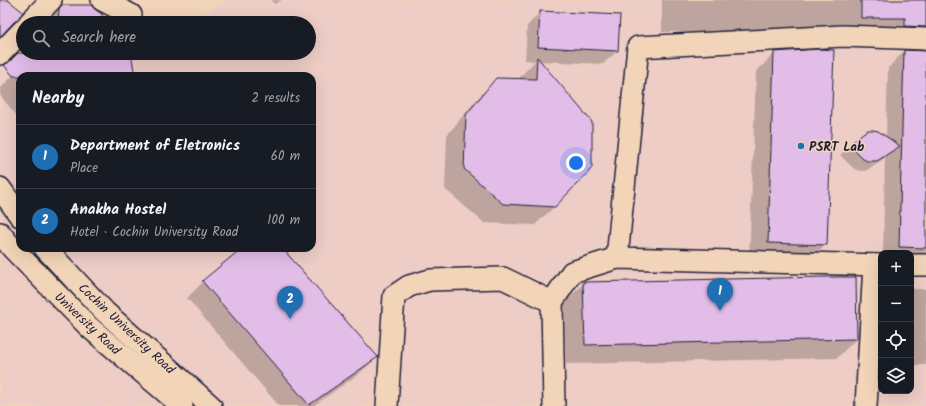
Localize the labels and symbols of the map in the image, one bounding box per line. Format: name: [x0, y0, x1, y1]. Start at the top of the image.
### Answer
place label: PSRT Lab: [809, 137, 865, 158]
marker: PSRT Lab: [796, 141, 806, 151]
your location: [566, 153, 586, 173]
street label: Cochin University Road: [73, 278, 180, 380]
pin: 1: [707, 278, 733, 311]
pin: 2: [277, 286, 303, 319]
street label: University Road: [49, 288, 125, 361]

